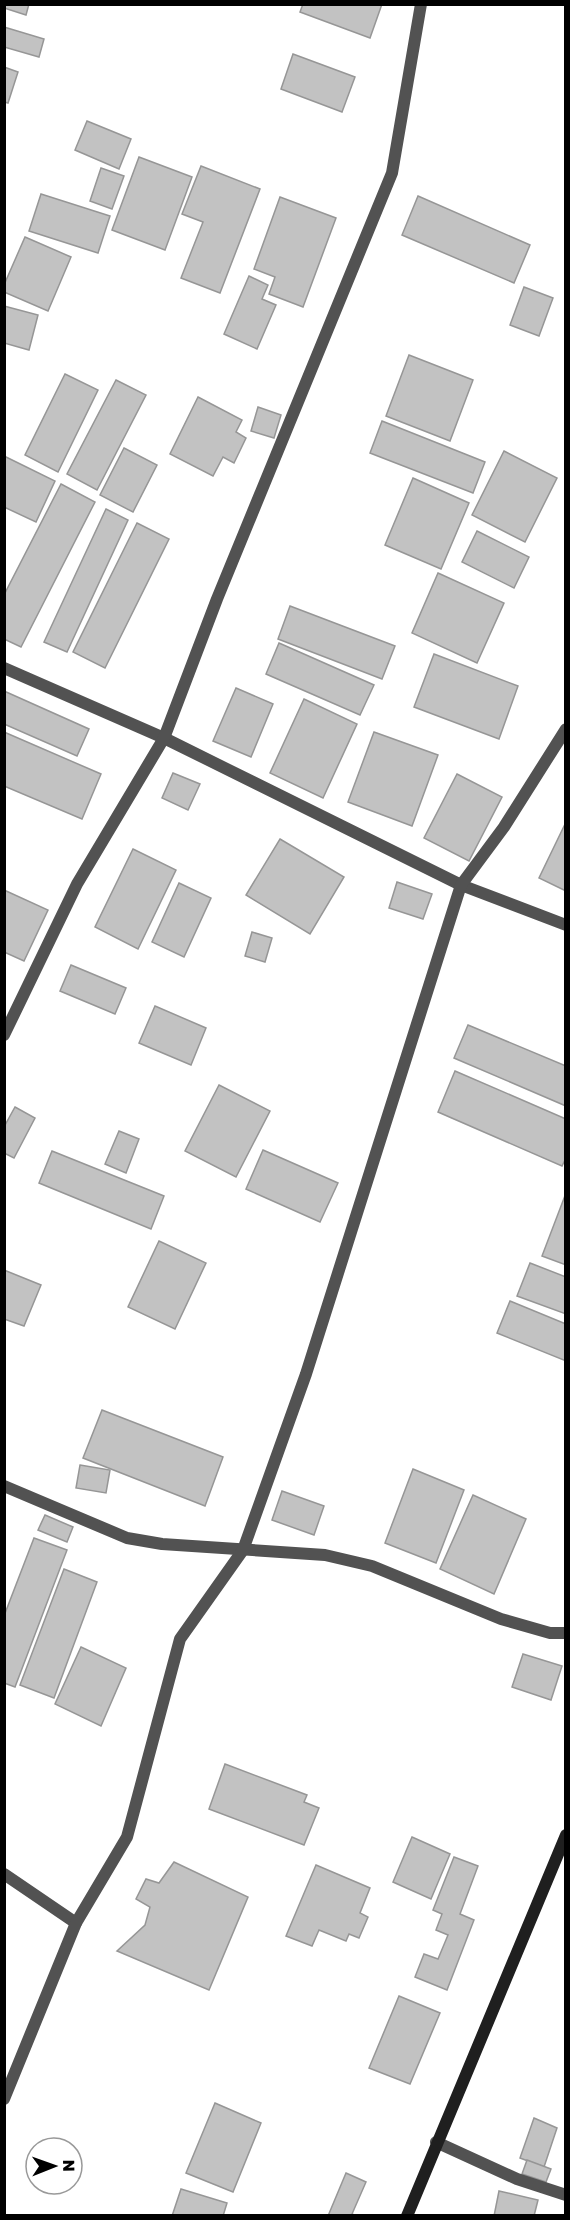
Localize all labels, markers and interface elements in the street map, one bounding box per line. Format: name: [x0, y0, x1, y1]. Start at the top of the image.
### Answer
north arrow: [24, 2136, 84, 2196]
text: N: [59, 2159, 79, 2172]

